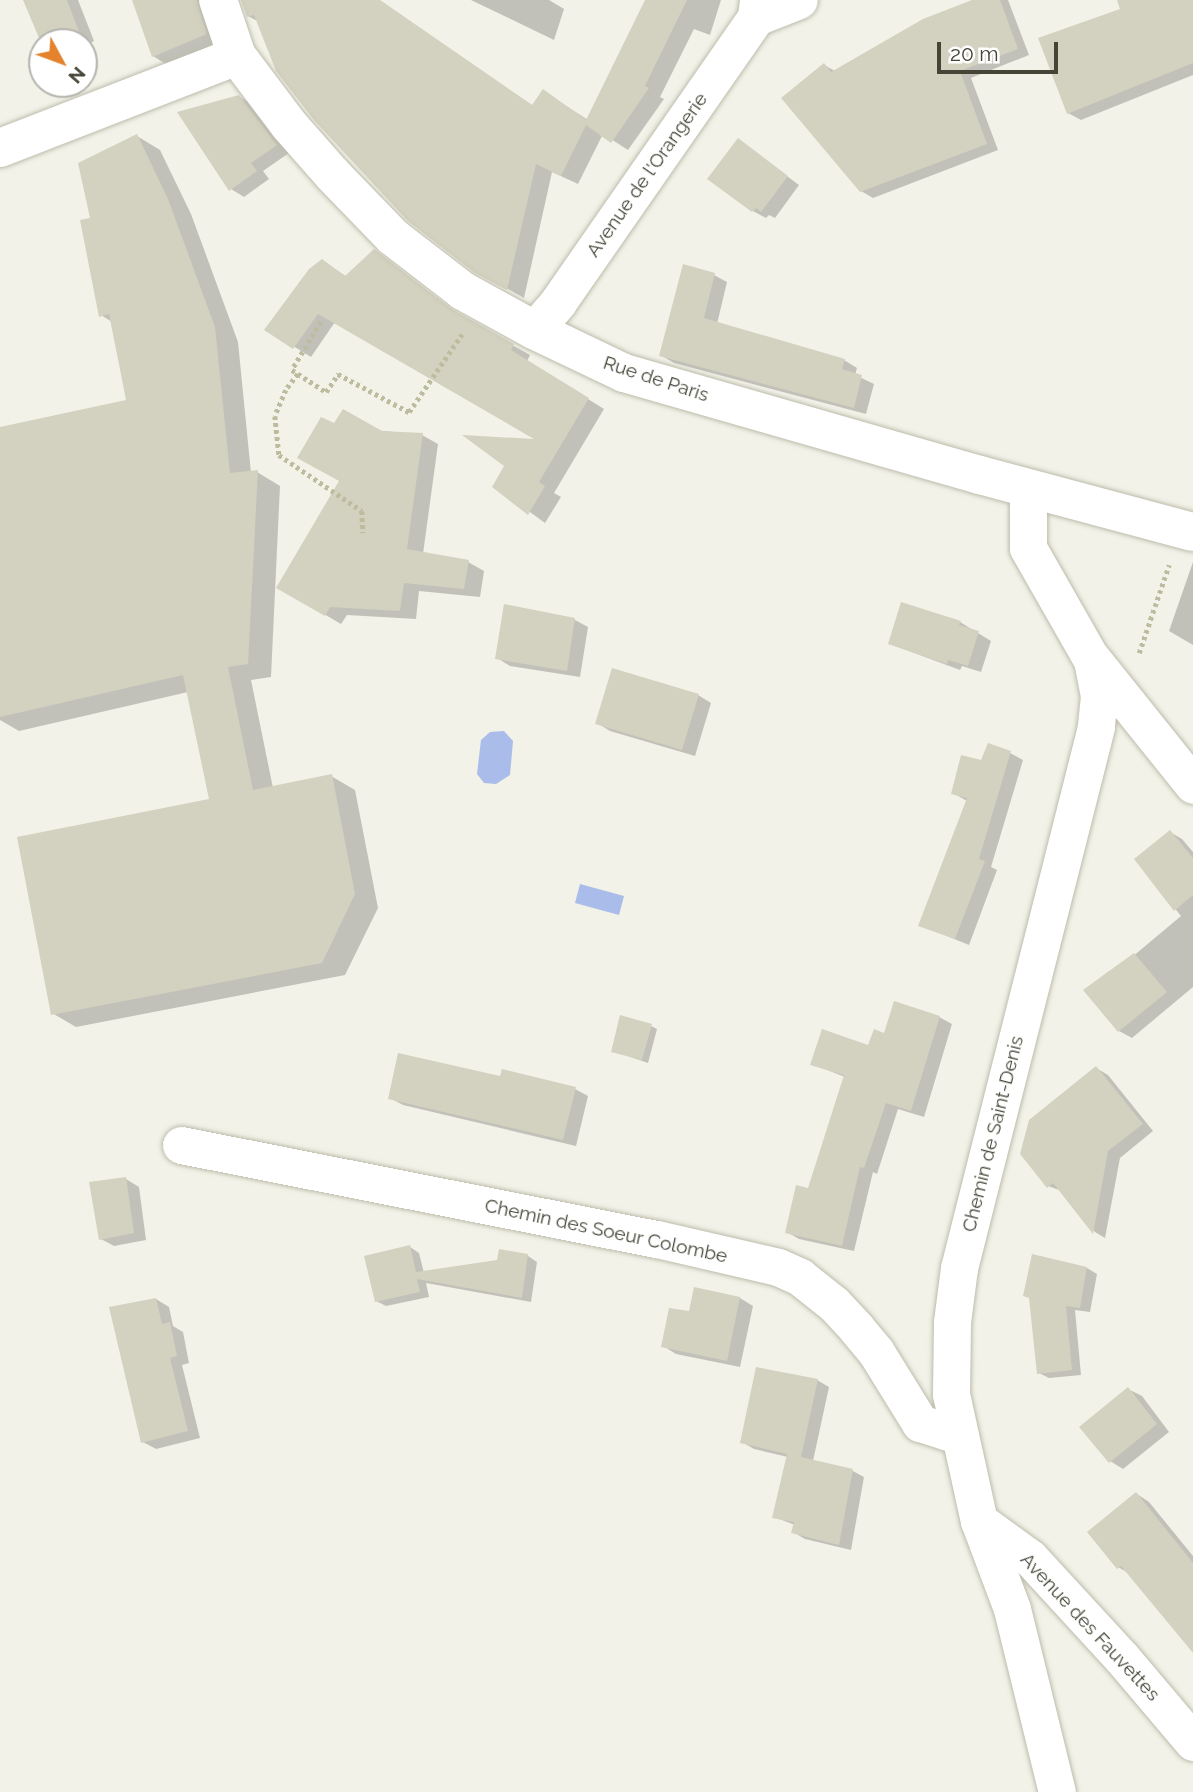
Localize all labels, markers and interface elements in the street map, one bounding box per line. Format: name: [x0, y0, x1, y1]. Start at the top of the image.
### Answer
north arrow: [28, 28, 98, 98]
scale bar: [941, 28, 1062, 72]
text: 20 m: [950, 41, 998, 66]
text: N: [64, 63, 90, 88]
street label: Avenue de l'Orangerie: [582, 89, 712, 261]
street label: Rue de Paris: [600, 351, 712, 407]
street label: Chemin de Saint-Denis: [958, 1034, 1028, 1234]
street label: Chemin des Soeur Colombe: [482, 1194, 730, 1268]
street label: Avenue des Fauvettes: [1016, 1548, 1164, 1706]

